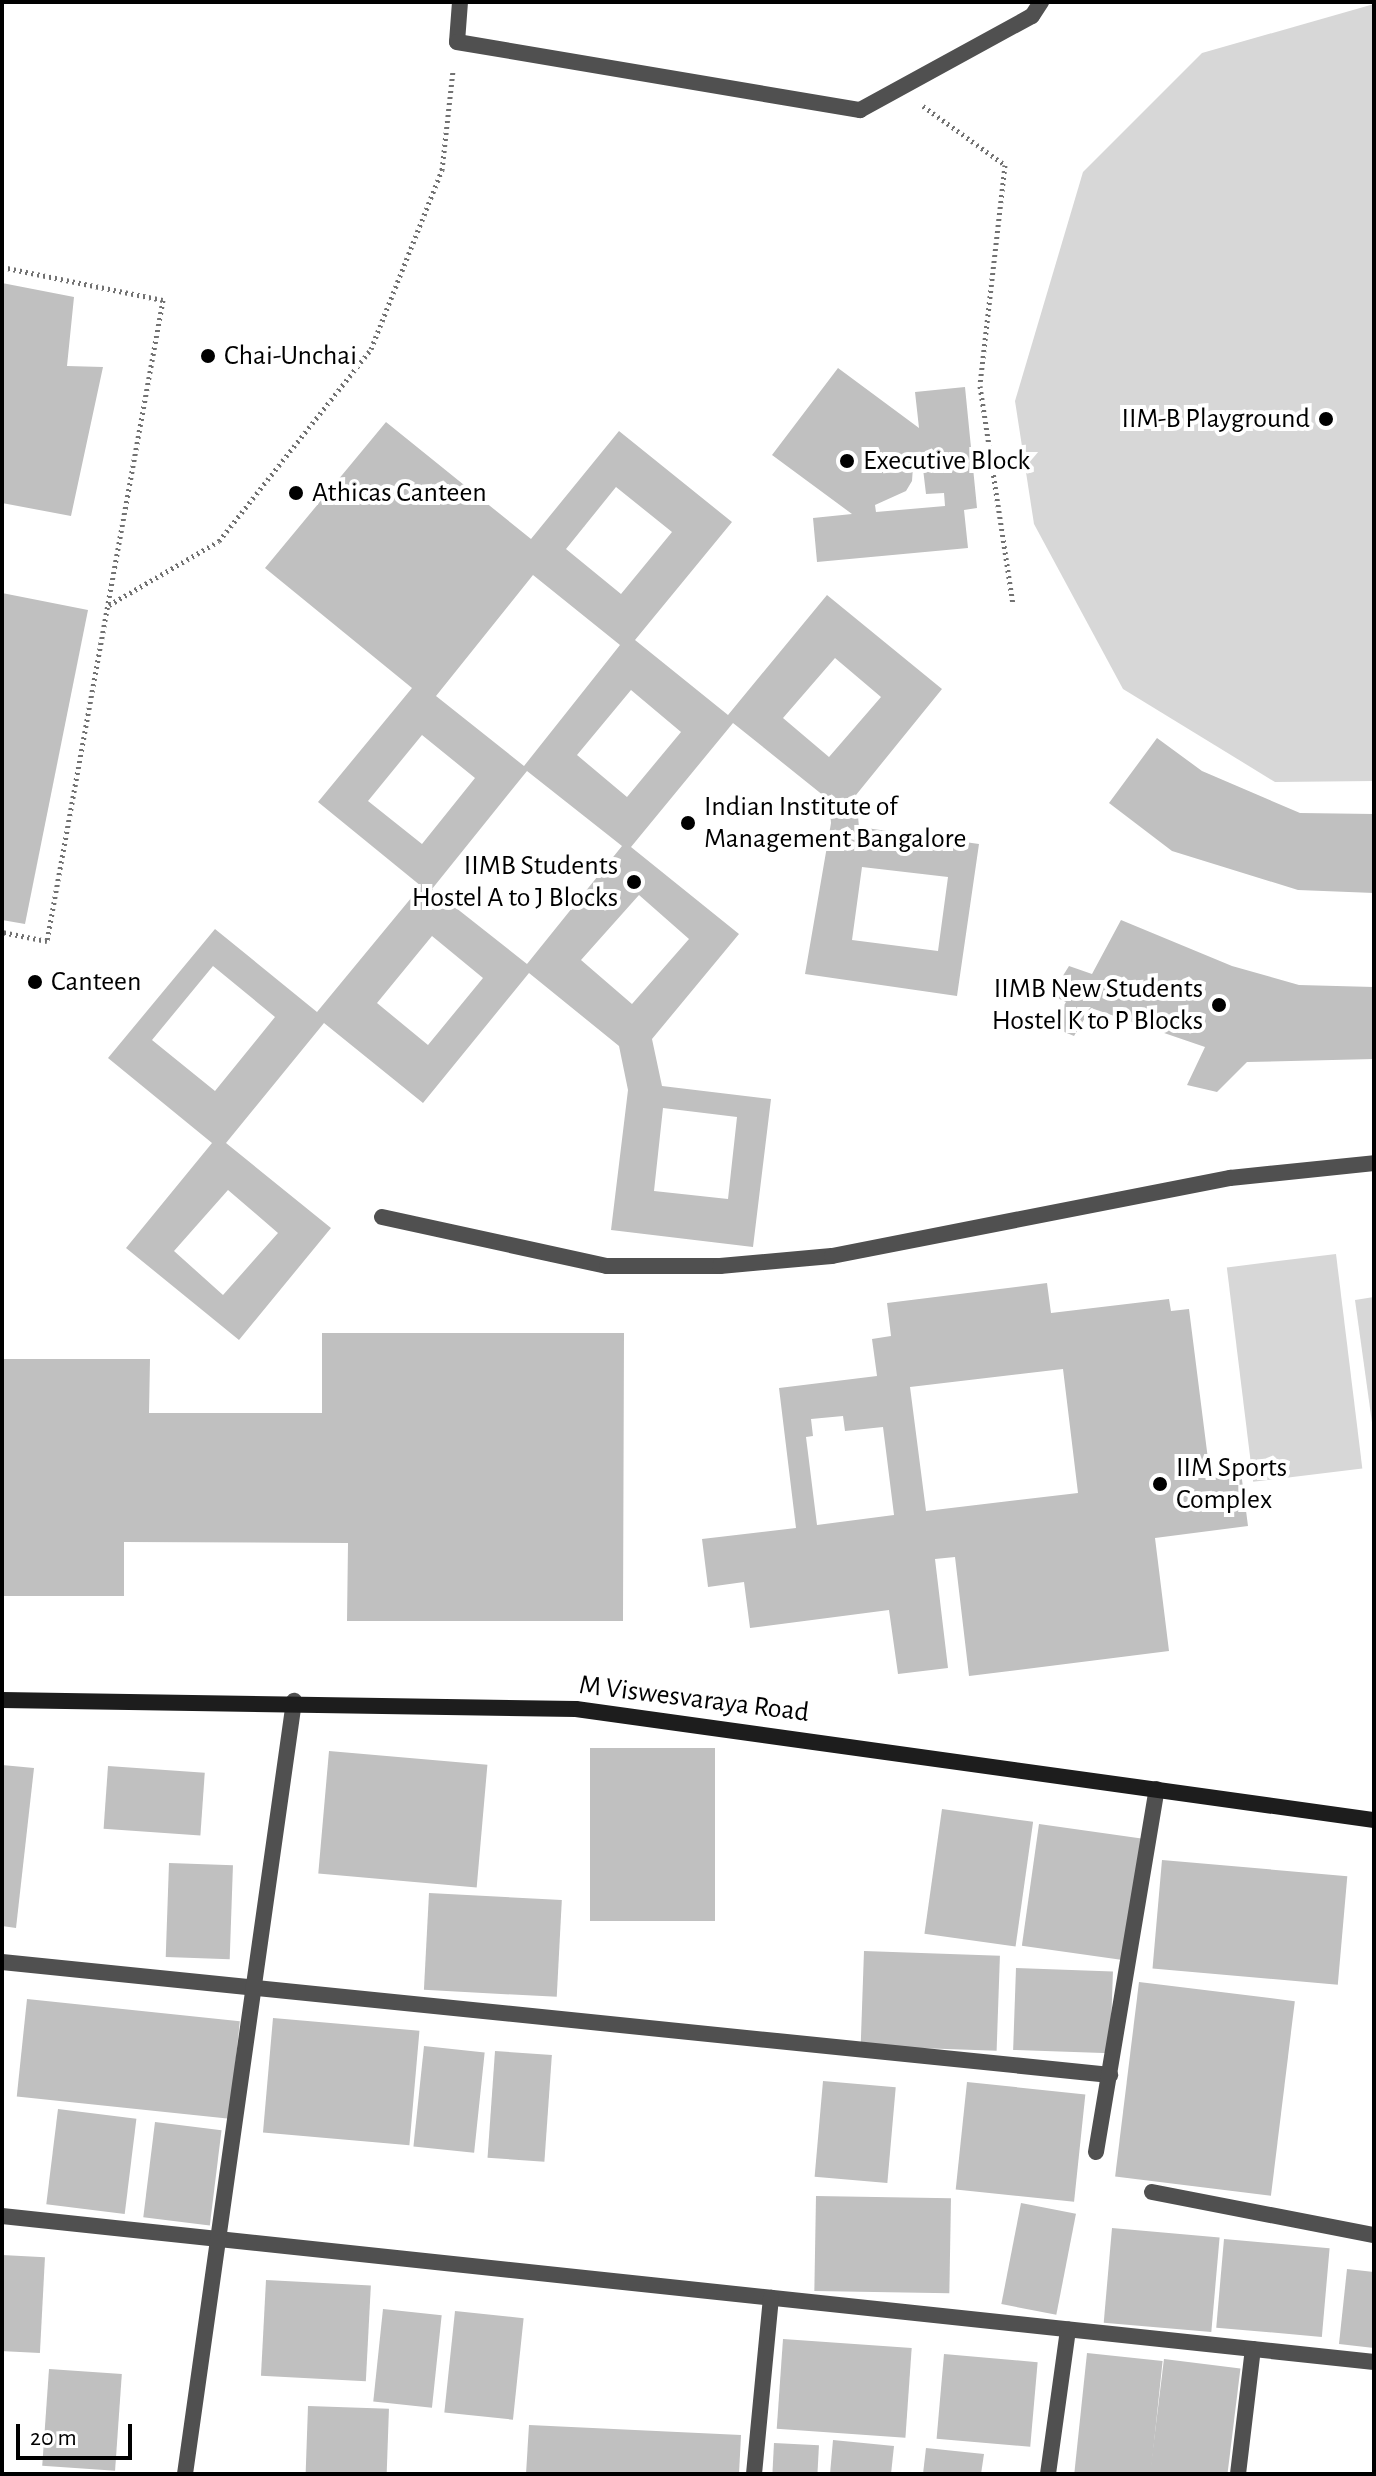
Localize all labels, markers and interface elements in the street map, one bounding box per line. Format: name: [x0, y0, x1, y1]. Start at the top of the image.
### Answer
place label: Chai-Unchai: [224, 339, 357, 373]
marker: Chai-Unchai: [199, 347, 217, 365]
place label: IIM-B Playground: [1122, 402, 1310, 436]
marker: IIM-B Playground: [1317, 410, 1335, 428]
place label: Executive Block: [863, 444, 1030, 478]
marker: Executive Block: [838, 452, 856, 470]
place label: Athicas Canteen: [312, 476, 487, 510]
marker: Athicas Canteen: [287, 484, 305, 502]
place label: Indian Institute of Management Bangalore: [704, 790, 966, 856]
marker: Indian Institute of Management Bangalore: [679, 814, 697, 832]
place label: IIMB Students Hostel A to J Blocks: [412, 849, 618, 915]
marker: IIMB Students Hostel A to J Blocks: [625, 873, 643, 891]
place label: Canteen: [51, 965, 141, 999]
place label: IIMB New Students Hostel K to P Blocks: [992, 972, 1203, 1038]
marker: Canteen: [26, 973, 44, 991]
marker: IIMB New Students Hostel K to P Blocks: [1210, 996, 1228, 1014]
place label: IIM Sports Complex: [1176, 1451, 1287, 1517]
marker: IIM Sports Complex: [1151, 1475, 1169, 1493]
street label: M Viswesvaraya Road: [577, 1668, 811, 1730]
scale bar: [20, 2408, 136, 2458]
text: 20 m: [30, 2426, 77, 2450]

